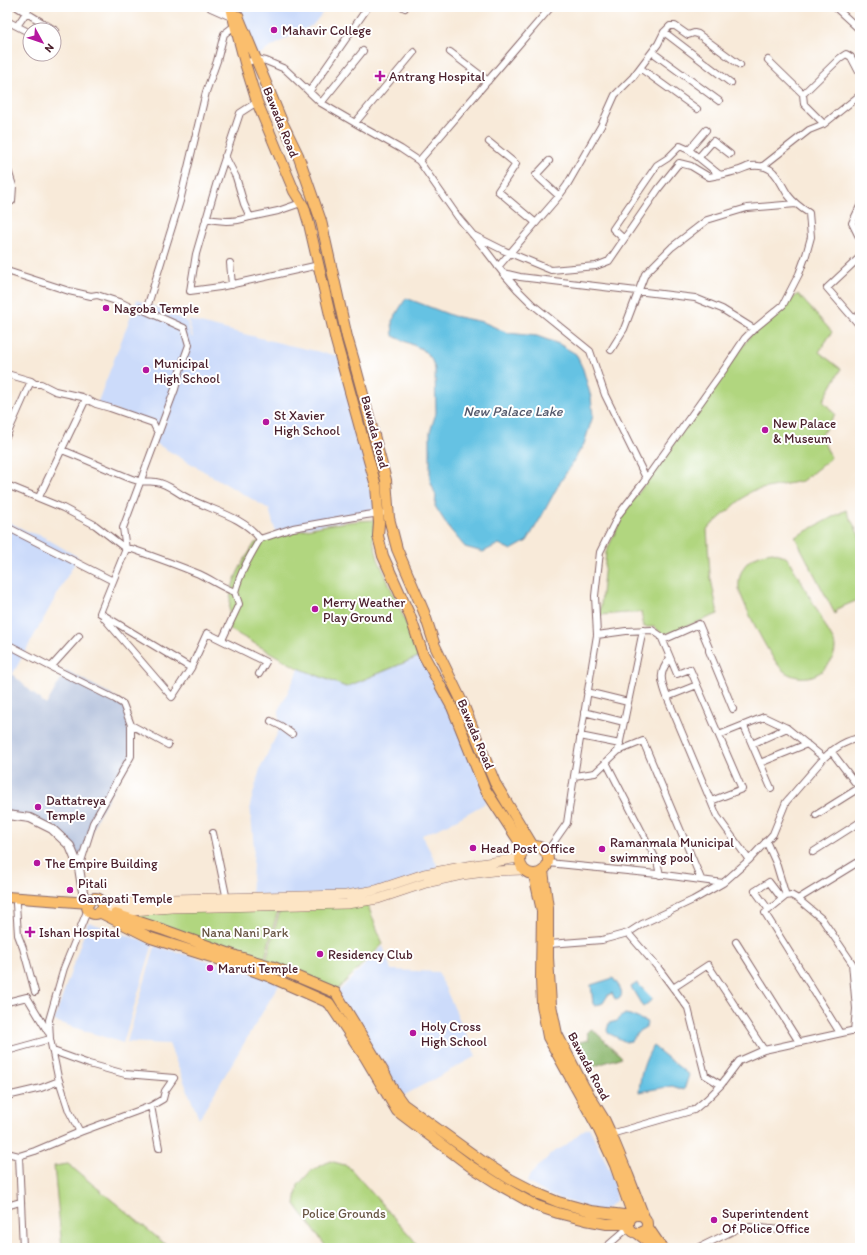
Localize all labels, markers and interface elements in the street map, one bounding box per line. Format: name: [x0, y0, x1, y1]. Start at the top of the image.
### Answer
north arrow: [22, 22, 62, 62]
place label: Mahavir College: [282, 23, 371, 38]
marker: Mahavir College: [269, 25, 279, 35]
text: N: [42, 41, 57, 55]
place label: Antrang Hospital: [389, 69, 486, 84]
marker: Antrang Hospital: [374, 70, 386, 82]
street label: Bawada Road: [260, 84, 302, 160]
place label: Nagoba Temple: [114, 301, 199, 316]
marker: Nagoba Temple: [101, 303, 111, 313]
place label: Municipal High School: [154, 356, 220, 386]
marker: Municipal High School: [141, 365, 151, 375]
street label: Bawada Road: [358, 394, 392, 470]
water label: New Palace Lake: [463, 403, 564, 420]
place label: St Xavier High School: [274, 408, 340, 438]
place label: New Palace & Museum: [773, 416, 836, 446]
marker: St Xavier High School: [261, 417, 271, 427]
marker: New Palace & Museum: [760, 425, 770, 435]
place label: Merry Weather Play Ground: [323, 595, 406, 625]
marker: Merry Weather Play Ground: [310, 604, 320, 614]
street label: Bawada Road: [454, 697, 498, 771]
place label: Dattatreya Temple: [46, 793, 106, 823]
marker: Dattatreya Temple: [33, 802, 43, 812]
place label: Ramanmala Municipal swimming pool: [610, 835, 734, 865]
place label: Head Post Office: [481, 841, 575, 856]
marker: Head Post Office: [468, 843, 478, 853]
marker: Ramanmala Municipal swimming pool: [597, 844, 607, 854]
place label: The Empire Building: [45, 856, 158, 871]
marker: The Empire Building: [32, 858, 42, 868]
place label: Pitali Ganapati Temple: [78, 876, 173, 906]
marker: Pitali Ganapati Temple: [65, 885, 75, 895]
place label: Ishan Hospital: [39, 925, 120, 940]
park label: Nana Nani Park: [202, 925, 289, 940]
marker: Ishan Hospital: [24, 926, 36, 938]
place label: Residency Club: [328, 947, 413, 962]
marker: Residency Club: [315, 949, 325, 959]
place label: Maruti Temple: [218, 961, 298, 976]
marker: Maruti Temple: [205, 963, 215, 973]
place label: Holy Cross High School: [421, 1019, 487, 1049]
marker: Holy Cross High School: [408, 1028, 418, 1038]
street label: Bawada Road: [565, 1029, 613, 1103]
park label: Police Grounds: [302, 1206, 386, 1221]
place label: Superintendent Of Police Office: [722, 1206, 810, 1236]
marker: Superintendent Of Police Office: [709, 1215, 719, 1225]

